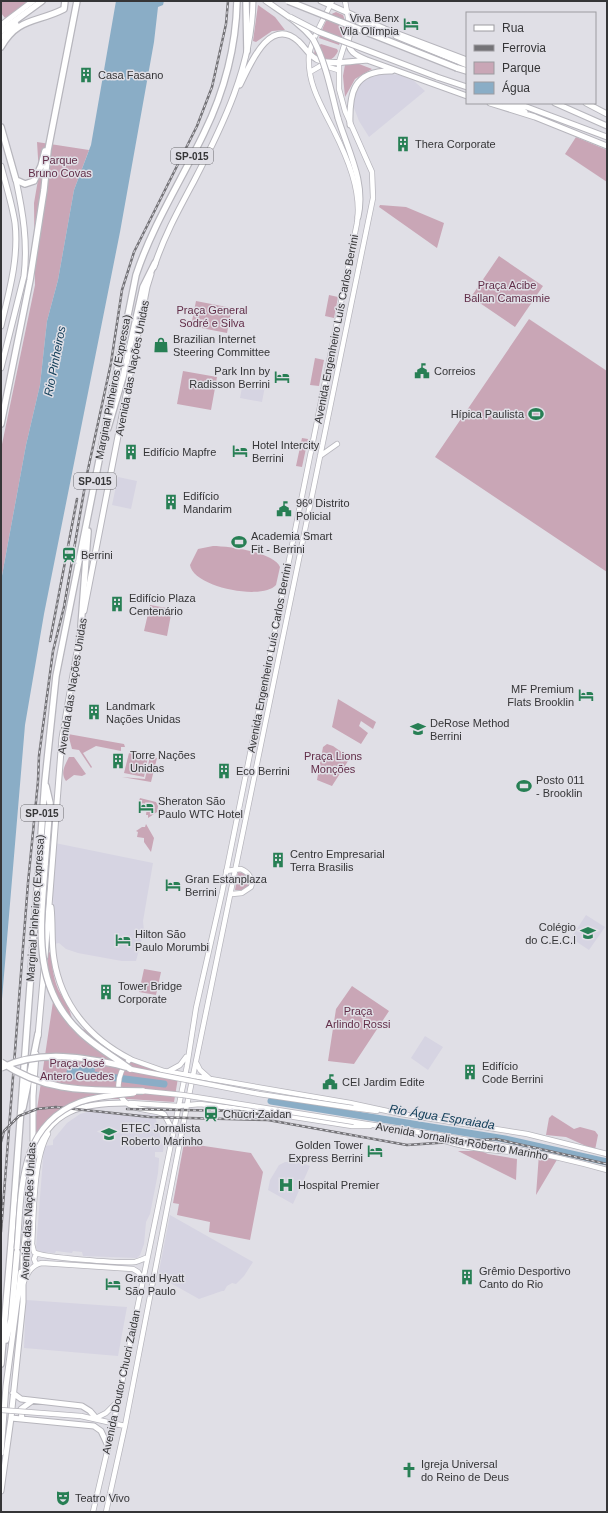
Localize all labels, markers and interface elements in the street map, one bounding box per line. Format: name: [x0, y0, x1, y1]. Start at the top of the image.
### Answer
place label: Viva Benx Vila Olímpia: [340, 12, 400, 37]
legend: [466, 12, 596, 104]
hotel icon: Viva Benx Vila Olímpia: [402, 15, 420, 33]
text: Rua: [502, 21, 524, 35]
text: Ferrovia: [502, 41, 546, 55]
text: Parque: [502, 61, 541, 75]
building icon: Casa Fasano: [77, 66, 95, 84]
place label: Casa Fasano: [98, 69, 163, 81]
text: Água: [502, 80, 530, 95]
building icon: Thera Corporate: [394, 135, 412, 153]
place label: Thera Corporate: [415, 138, 496, 150]
road number: SP-015: [171, 148, 213, 164]
park label: Parque Bruno Covas: [28, 154, 92, 179]
street label: Avenida Engenheiro Luís Carlos Berrini: [312, 233, 360, 425]
park label: Praça Acibe Ballan Camasmie: [464, 279, 550, 304]
street label: Avenida das Nações Unidas: [113, 299, 151, 437]
park label: Praça General Sodré e Silva: [177, 304, 247, 329]
street label: Marginal Pinheiros (Expressa): [93, 314, 133, 460]
water label: Rio Pinheiros: [41, 325, 69, 397]
place label: Brazilian Internet Steering Committee: [173, 333, 270, 358]
shop icon: Brazilian Internet Steering Committee: [152, 336, 170, 354]
public building icon: Correios: [413, 362, 431, 380]
place label: Park Inn by Radisson Berrini: [189, 365, 270, 390]
place label: Correios: [434, 365, 476, 377]
hotel icon: Park Inn by Radisson Berrini: [273, 368, 291, 386]
sports icon: Hípica Paulista: [527, 405, 545, 423]
place label: Hípica Paulista: [451, 408, 525, 420]
place label: Hotel Intercity Berrini: [252, 439, 320, 464]
hotel icon: Hotel Intercity Berrini: [231, 442, 249, 460]
building icon: Edifício Mapfre: [122, 443, 140, 461]
place label: Edifício Mapfre: [143, 446, 216, 458]
road number: SP-015: [74, 473, 116, 489]
place label: Edifício Mandarim: [183, 490, 232, 515]
building icon: Edifício Mandarim: [162, 493, 180, 511]
place label: 96º Distrito Policial: [296, 497, 350, 522]
public building icon: 96º Distrito Policial: [275, 500, 293, 518]
place label: Academia Smart Fit - Berrini: [251, 530, 332, 555]
sports icon: Academia Smart Fit - Berrini: [230, 533, 248, 551]
station icon: Berrini: [60, 546, 78, 564]
place label: Berrini: [81, 549, 113, 561]
street label: Avenida Engenheiro Luís Carlos Berrini: [245, 562, 293, 754]
place label: Edifício Plaza Centenário: [129, 592, 197, 617]
building icon: Edifício Plaza Centenário: [108, 595, 126, 613]
street label: Avenida das Nações Unidas: [55, 616, 89, 755]
place label: MF Premium Flats Brooklin: [507, 683, 574, 708]
hotel icon: MF Premium Flats Brooklin: [577, 686, 595, 704]
place label: Landmark Nações Unidas: [106, 700, 181, 725]
building icon: Landmark Nações Unidas: [85, 703, 103, 721]
place label: DeRose Method Berrini: [430, 717, 510, 742]
school or university icon: DeRose Method Berrini: [409, 720, 427, 738]
place label: Torre Nações Unidas: [130, 749, 196, 774]
park label: Praça Lions Monções: [304, 750, 363, 775]
building icon: Torre Nações Unidas: [109, 752, 127, 770]
building icon: Eco Berrini: [215, 762, 233, 780]
place label: Eco Berrini: [236, 765, 290, 777]
place label: Posto 011 - Brooklin: [536, 774, 585, 799]
sports icon: Posto 011 - Brooklin: [515, 777, 533, 795]
place label: Sheraton São Paulo WTC Hotel: [158, 795, 243, 820]
hotel icon: Sheraton São Paulo WTC Hotel: [137, 798, 155, 816]
road number: SP-015: [21, 805, 63, 821]
street label: Marginal Pinheiros (Expressa): [24, 834, 46, 982]
place label: Centro Empresarial Terra Brasilis: [290, 848, 385, 873]
building icon: Centro Empresarial Terra Brasilis: [269, 851, 287, 869]
place label: Gran Estanplaza Berrini: [185, 873, 268, 898]
hotel icon: Gran Estanplaza Berrini: [164, 876, 182, 894]
place label: Colégio do C.E.C.I: [525, 921, 576, 946]
school or university icon: Colégio do C.E.C.I: [579, 924, 597, 942]
place label: Hilton São Paulo Morumbi: [135, 928, 209, 953]
hotel icon: Hilton São Paulo Morumbi: [114, 931, 132, 949]
place label: Tower Bridge Corporate: [118, 980, 182, 1005]
building icon: Tower Bridge Corporate: [97, 983, 115, 1001]
park label: Praça Arlindo Rossi: [326, 1005, 390, 1030]
park label: Praça José Antero Guedes: [40, 1057, 114, 1082]
place label: Edifício Code Berrini: [482, 1060, 543, 1085]
building icon: Edifício Code Berrini: [461, 1063, 479, 1081]
public building icon: CEI Jardim Edite: [321, 1073, 339, 1091]
place label: CEI Jardim Edite: [342, 1076, 425, 1088]
water label: Rio Água Espraiada: [388, 1101, 496, 1132]
station icon: Chucri Zaidan: [202, 1105, 220, 1123]
place label: Chucri Zaidan: [223, 1108, 291, 1120]
street label: Avenida Jornalista Roberto Marinho: [375, 1120, 549, 1162]
place label: ETEC Jornalista Roberto Marinho: [121, 1122, 203, 1147]
school or university icon: ETEC Jornalista Roberto Marinho: [100, 1125, 118, 1143]
place label: Golden Tower Express Berrini: [288, 1139, 363, 1164]
street label: Avenida das Nações Unidas: [18, 1141, 38, 1280]
hotel icon: Golden Tower Express Berrini: [366, 1142, 384, 1160]
hospital icon: Hospital Premier: [277, 1176, 295, 1194]
place label: Hospital Premier: [298, 1179, 380, 1191]
place label: Grêmio Desportivo Canto do Rio: [479, 1265, 571, 1290]
building icon: Grêmio Desportivo Canto do Rio: [458, 1268, 476, 1286]
place label: Grand Hyatt São Paulo: [125, 1272, 184, 1297]
hotel icon: Grand Hyatt São Paulo: [104, 1275, 122, 1293]
street label: Avenida Doutor Chucri Zaidan: [100, 1309, 142, 1455]
place label: Igreja Universal do Reino de Deus: [421, 1458, 510, 1483]
church icon: Igreja Universal do Reino de Deus: [400, 1461, 418, 1479]
theatre icon: Teatro Vivo: [54, 1489, 72, 1507]
place label: Teatro Vivo: [75, 1492, 130, 1504]

